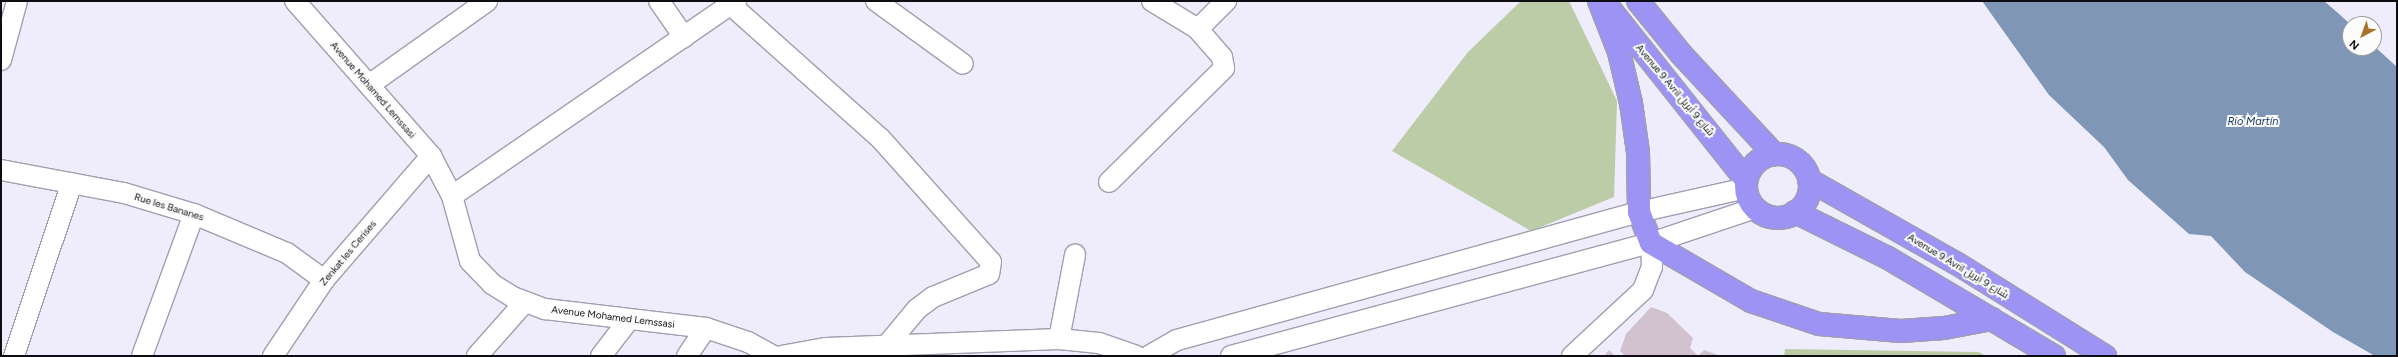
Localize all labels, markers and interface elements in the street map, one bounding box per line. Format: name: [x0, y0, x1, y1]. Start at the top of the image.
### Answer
north arrow: [2342, 16, 2382, 56]
text: N: [2347, 37, 2362, 52]
street label: Avenue Mohamed Lemssasi: [328, 39, 418, 141]
street label: Avenue 9 Avril شارع 9 أبريل: [1633, 42, 1717, 138]
water label: Río Martín: [2227, 115, 2279, 129]
street label: Rue les Bananes: [133, 191, 205, 223]
street label: Zenkat les Cerises: [317, 218, 379, 288]
street label: Avenue 9 Avril شارع 9 أبريل: [1905, 231, 2011, 301]
street label: Avenue Mohamed Lemssasi: [551, 303, 675, 331]

